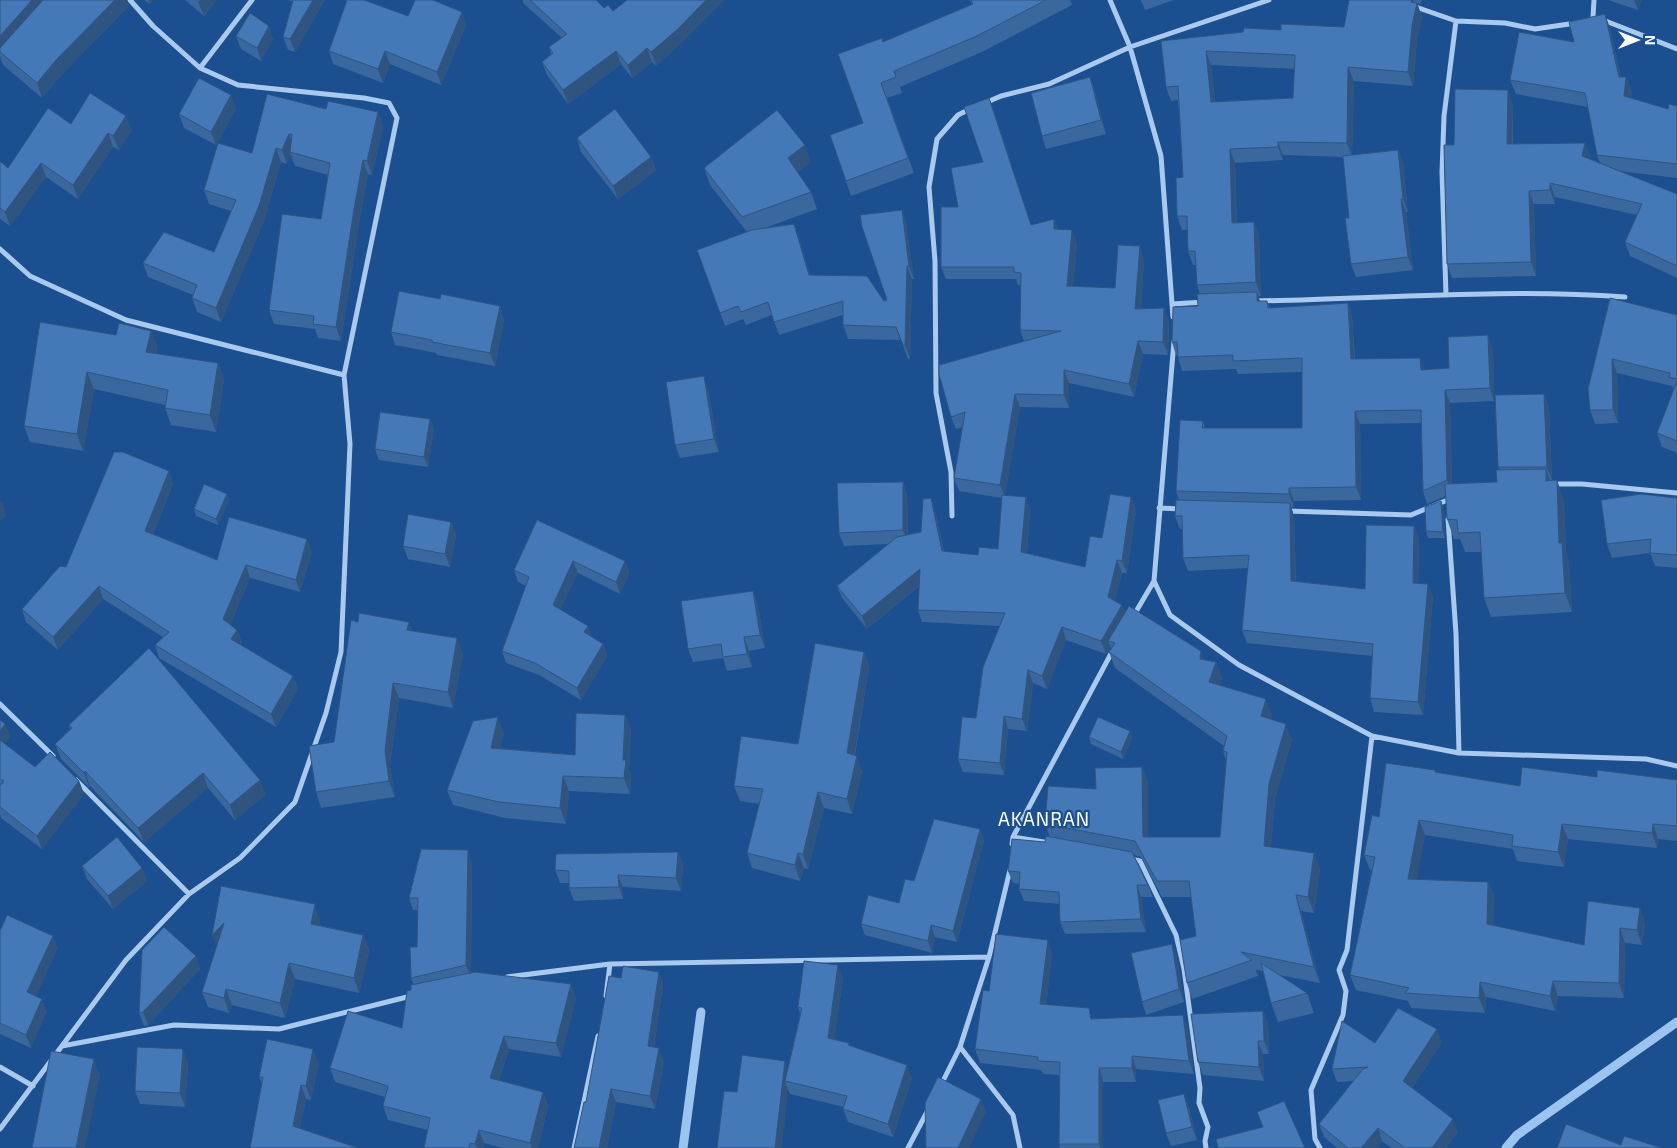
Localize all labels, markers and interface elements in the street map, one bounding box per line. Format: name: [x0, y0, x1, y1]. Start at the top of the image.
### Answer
north arrow: [1612, 15, 1662, 65]
text: N: [1642, 35, 1659, 45]
district label: AKANRAN: [998, 807, 1090, 830]

